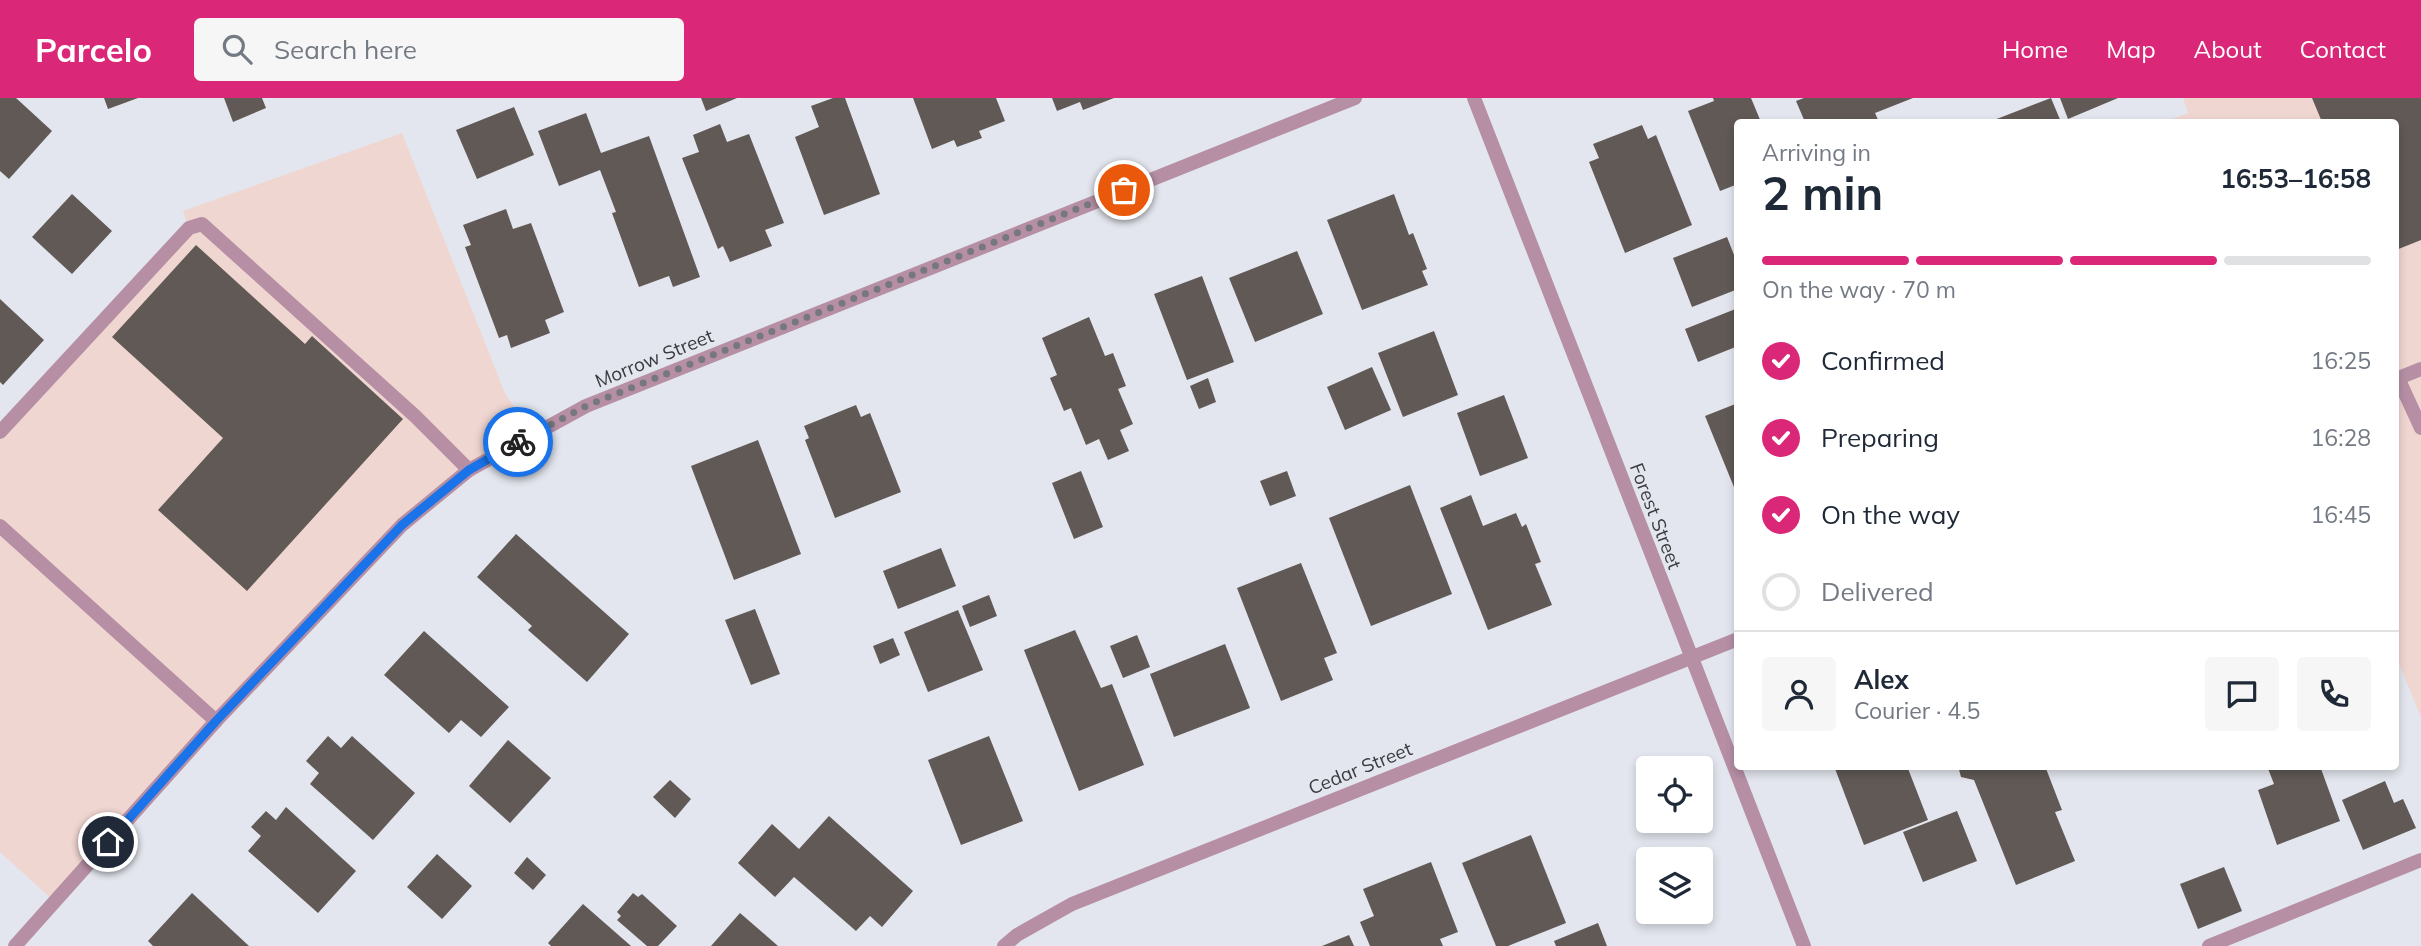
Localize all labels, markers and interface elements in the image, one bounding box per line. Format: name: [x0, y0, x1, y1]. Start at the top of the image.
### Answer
search box: [194, 18, 684, 81]
text: Parcelo: [35, 29, 152, 70]
icon: search: [218, 30, 256, 68]
text: Search here: [274, 33, 417, 66]
text: Home: [2002, 34, 2068, 64]
text: Map: [2106, 34, 2156, 64]
text: About: [2194, 34, 2262, 64]
text: Contact: [2300, 34, 2386, 64]
text: Arriving in: [1762, 138, 1871, 167]
pin: [1094, 160, 1154, 220]
text: 16:53–16:58: [2220, 162, 2371, 195]
text: 2 min: [1762, 164, 1883, 222]
icon: bag: [1105, 171, 1143, 209]
text: On the way · 70 m: [1762, 275, 1956, 304]
street label: Morrow Street: [591, 323, 717, 393]
icon: check: [1762, 342, 1800, 380]
text: Confirmed: [1821, 344, 1945, 377]
text: 16:25: [2311, 346, 2371, 375]
courier: [483, 407, 553, 477]
icon: check: [1762, 419, 1800, 457]
text: Preparing: [1821, 421, 1939, 454]
icon: bike: [499, 423, 537, 461]
text: 16:28: [2311, 423, 2371, 452]
street label: Forest Street: [1625, 460, 1687, 573]
icon: check: [1762, 496, 1800, 534]
text: On the way: [1821, 498, 1960, 531]
text: 16:45: [2311, 500, 2371, 529]
text: Delivered: [1821, 575, 1934, 608]
button: person: [1762, 657, 1836, 731]
button: chat: [2205, 657, 2279, 731]
button: phone: [2297, 657, 2371, 731]
text: Alex: [1854, 663, 1909, 696]
text: Courier · 4.5: [1854, 696, 1980, 725]
street label: Cedar Street: [1305, 736, 1416, 800]
map controls: [1636, 756, 1713, 924]
button: locate: [1636, 756, 1713, 833]
pin: [78, 812, 138, 872]
icon: home: [89, 823, 127, 861]
button: layers: [1636, 847, 1713, 924]

